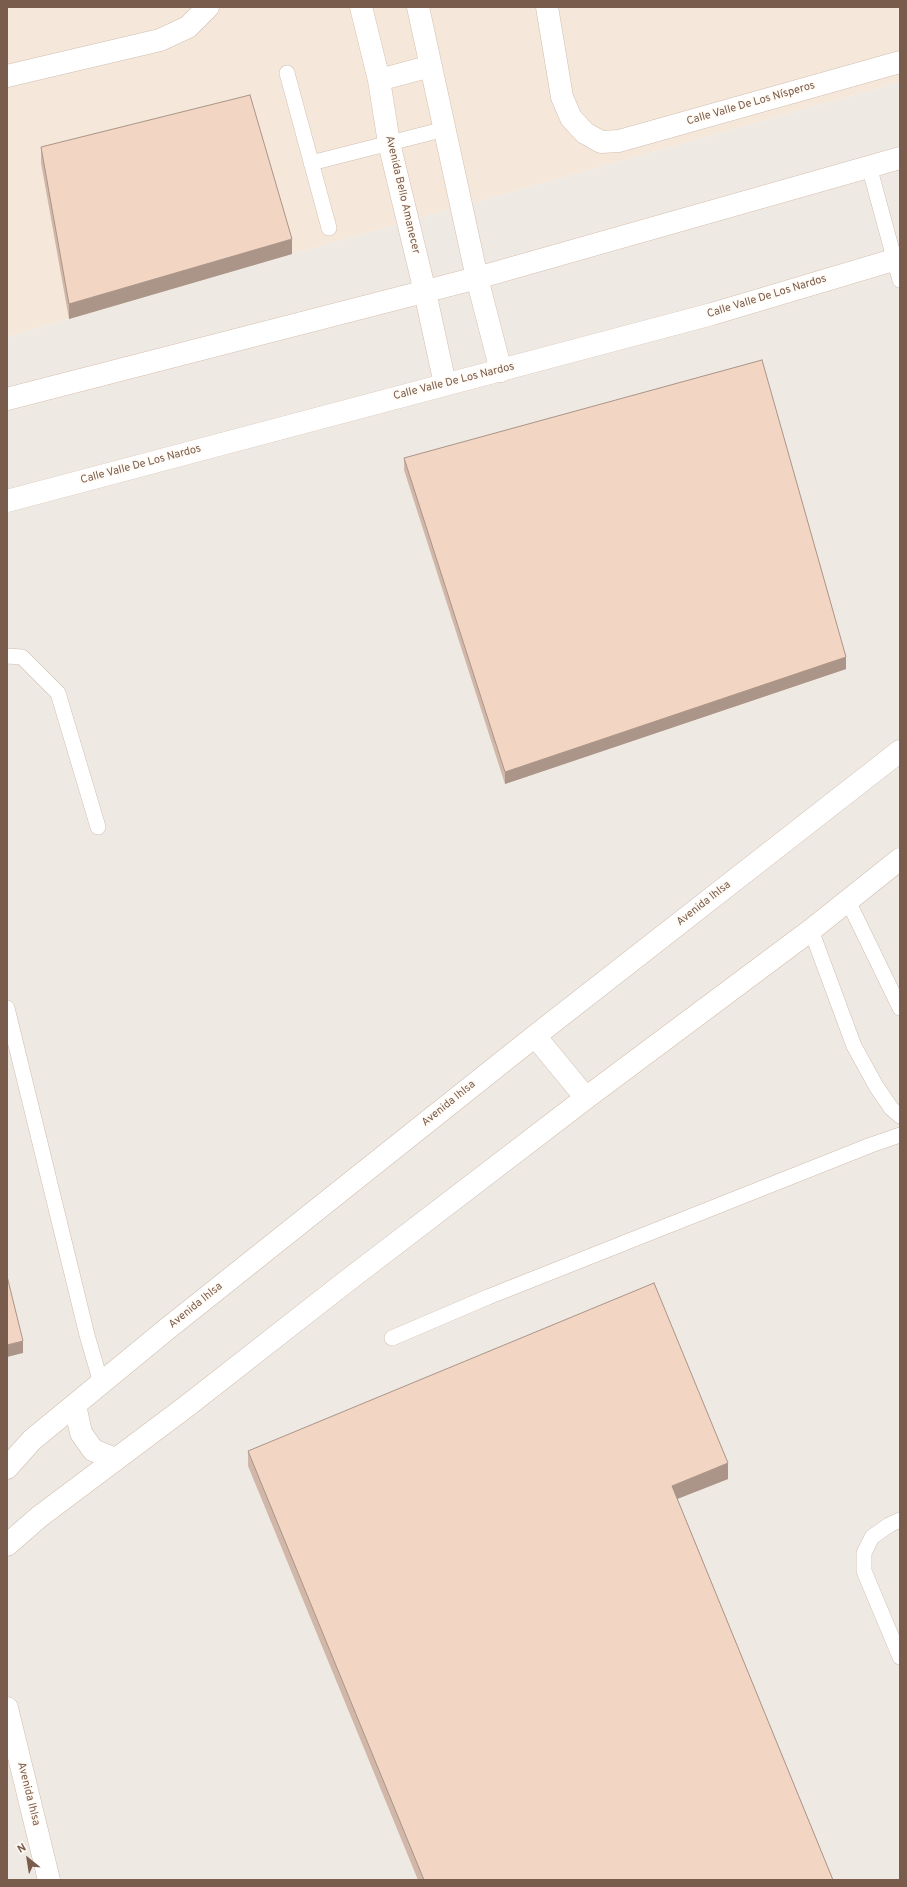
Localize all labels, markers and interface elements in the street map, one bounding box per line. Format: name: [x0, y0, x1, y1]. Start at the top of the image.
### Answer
street label: Calle Valle De Los Nísperos: [685, 79, 817, 129]
street label: Avenida Bello Amanecer: [382, 135, 422, 255]
street label: Calle Valle De Los Nardos: [706, 273, 828, 321]
street label: Calle Valle De Los Nardos: [392, 361, 516, 403]
street label: Calle Valle De Los Nardos: [79, 443, 203, 487]
street label: Avenida Ihlsa: [674, 879, 734, 929]
street label: Avenida Ihlsa: [420, 1078, 478, 1130]
street label: Avenida Ihlsa: [167, 1280, 225, 1332]
street label: Avenida Ihlsa: [14, 1761, 42, 1827]
north arrow: [8, 1839, 48, 1879]
text: N: [15, 1841, 29, 1857]

